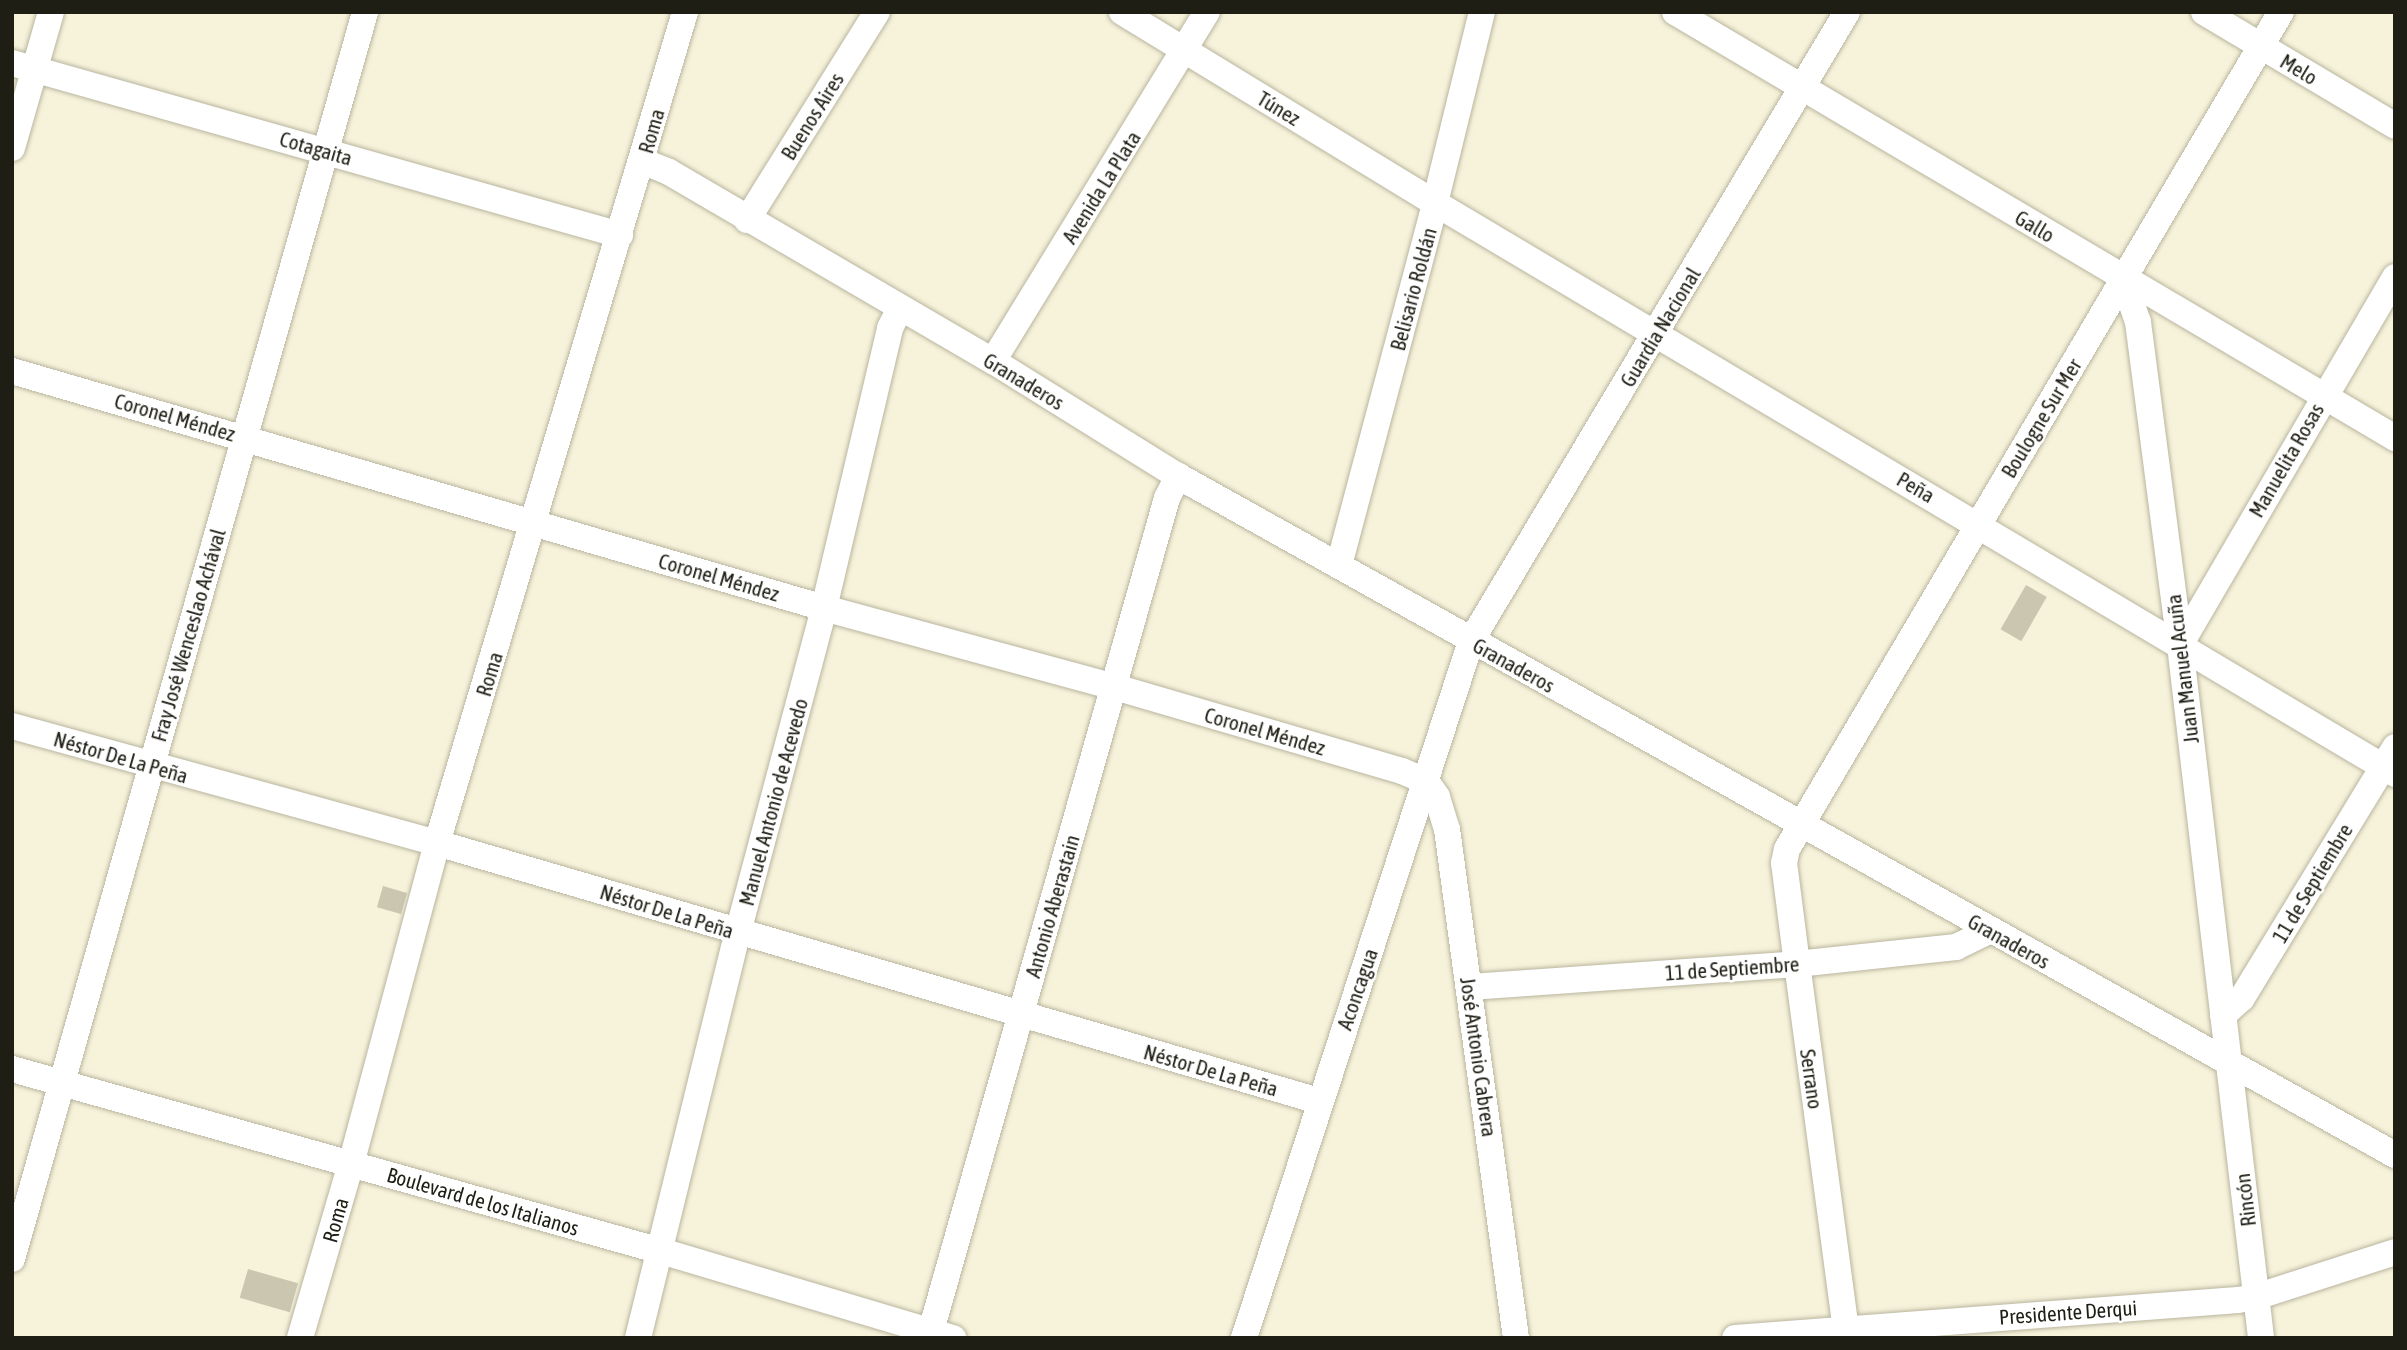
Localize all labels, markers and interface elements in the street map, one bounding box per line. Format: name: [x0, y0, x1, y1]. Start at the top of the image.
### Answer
street label: Melo: [2276, 48, 2322, 90]
street label: Buenos Aires: [775, 68, 849, 164]
street label: Túnez: [1253, 85, 1305, 131]
street label: Roma: [633, 106, 669, 156]
street label: Cotagaita: [277, 126, 355, 170]
street label: Avenida La Plata: [1056, 126, 1146, 248]
street label: Gallo: [2011, 204, 2059, 248]
street label: Belisario Roldán: [1384, 225, 1442, 353]
street label: Guardia Nacional: [1614, 263, 1706, 391]
street label: Granaderos: [979, 347, 1069, 415]
street label: Boulogne Sur Mer: [1996, 354, 2086, 482]
street label: Coronel Méndez: [112, 388, 238, 446]
street label: Manuelita Rosas: [2243, 398, 2329, 522]
street label: Peña: [1893, 466, 1939, 508]
street label: Fray José Wenceslao Achával: [146, 526, 230, 744]
street label: Coronel Méndez: [656, 548, 782, 606]
street label: Juan Manuel Acuña: [2160, 593, 2204, 745]
street label: Granaderos: [1469, 632, 1559, 698]
street label: Roma: [470, 649, 508, 699]
street label: Manuel Antonio de Acevedo: [733, 696, 813, 908]
street label: Coronel Méndez: [1202, 702, 1328, 760]
street label: Néstor De La Peña: [51, 726, 191, 788]
street label: 11 de Septiembre: [2267, 819, 2357, 947]
street label: Antonio Aberastain: [1020, 832, 1084, 980]
street label: Néstor De La Peña: [597, 879, 737, 943]
street label: Granaderos: [1964, 908, 2054, 974]
street label: Aconcagua: [1331, 945, 1383, 1033]
street label: 11 de Septiembre: [1664, 951, 1800, 985]
street label: José Antonio Cabrera: [1455, 976, 1503, 1138]
street label: Néstor De La Peña: [1141, 1039, 1281, 1101]
street label: Serrano: [1795, 1047, 1829, 1111]
street label: Boulevard de los Italianos: [384, 1162, 582, 1240]
street label: Rincón: [2229, 1172, 2261, 1228]
street label: Roma: [317, 1195, 353, 1245]
street label: Presidente Derqui: [1998, 1295, 2138, 1329]

